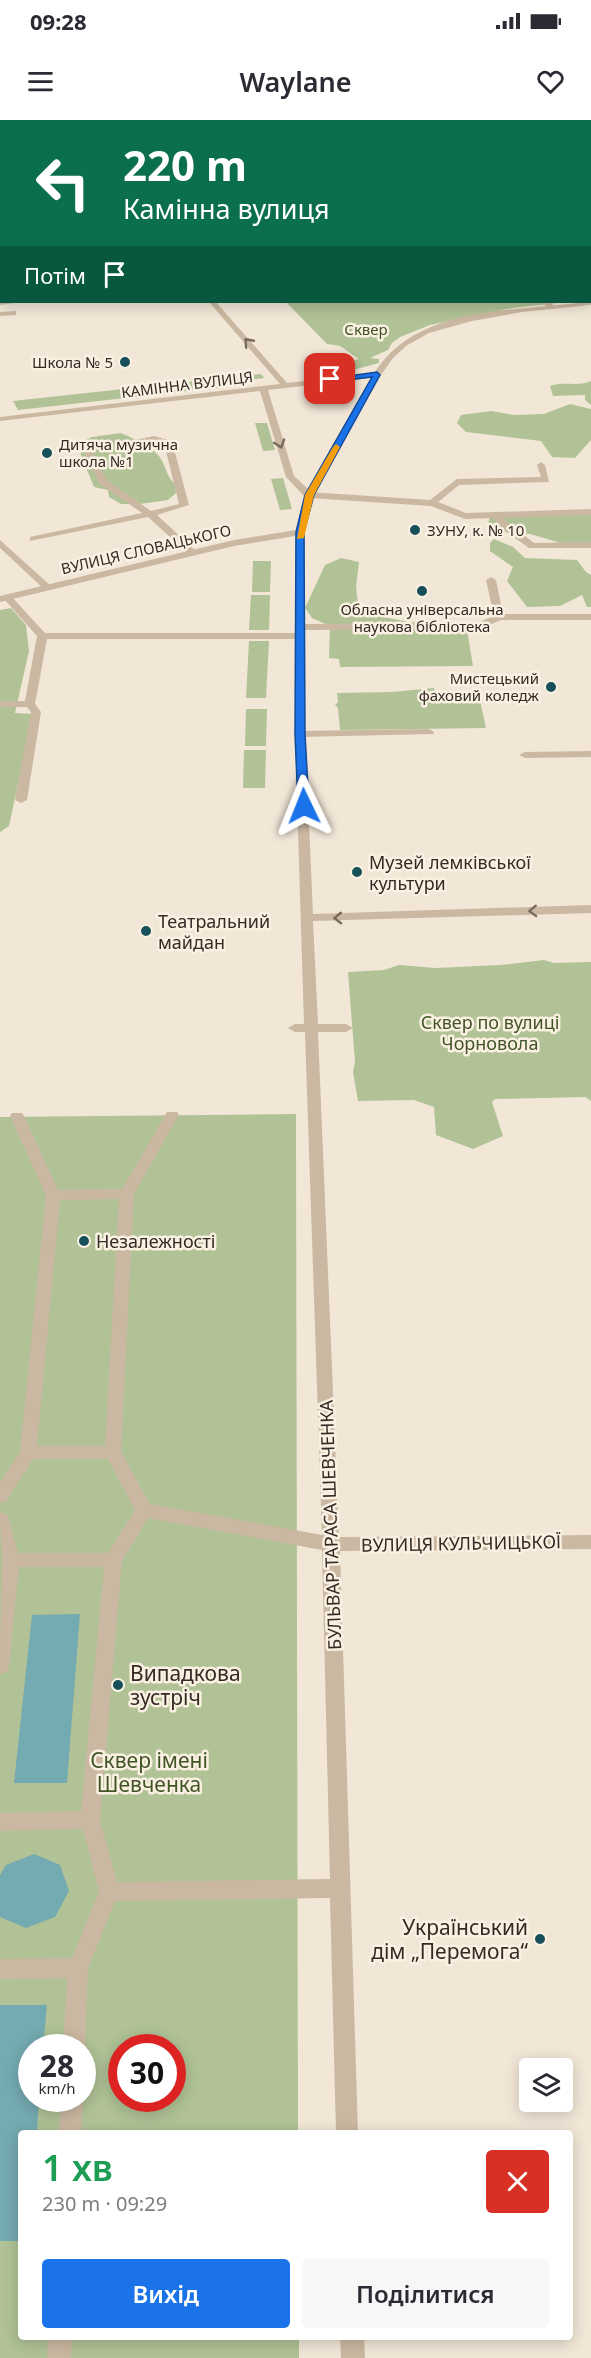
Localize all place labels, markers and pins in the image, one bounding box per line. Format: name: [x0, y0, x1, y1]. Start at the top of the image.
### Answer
place label: Школа № 5: [32, 352, 113, 372]
pin: [304, 353, 355, 404]
marker: Школа № 5: [118, 355, 132, 369]
place label: Дитяча музична школа №1: [59, 434, 178, 471]
marker: Дитяча музична школа №1: [40, 446, 54, 460]
place label: ЗУНУ, к. № 10: [427, 520, 524, 540]
marker: ЗУНУ, к. № 10: [408, 523, 422, 537]
marker: Обласна універсальна наукова бібліотека: [415, 584, 429, 598]
place label: Обласна універсальна наукова бібліотека: [340, 599, 504, 636]
place label: Мистецький фаховий коледж: [419, 668, 540, 705]
marker: Мистецький фаховий коледж: [544, 680, 558, 694]
place label: Музей лемківської культури: [369, 850, 531, 895]
marker: Музей лемківської культури: [350, 865, 364, 879]
place label: Театральний майдан: [158, 909, 270, 954]
marker: Театральний майдан: [139, 924, 153, 938]
place label: Незалежності: [96, 1229, 216, 1253]
marker: Незалежності: [77, 1234, 91, 1248]
place label: Випадкова зустріч: [130, 1659, 241, 1711]
marker: Випадкова зустріч: [111, 1678, 125, 1692]
place label: Український дім „Перемога“: [371, 1913, 528, 1965]
marker: Український дім „Перемога“: [533, 1932, 547, 1946]

